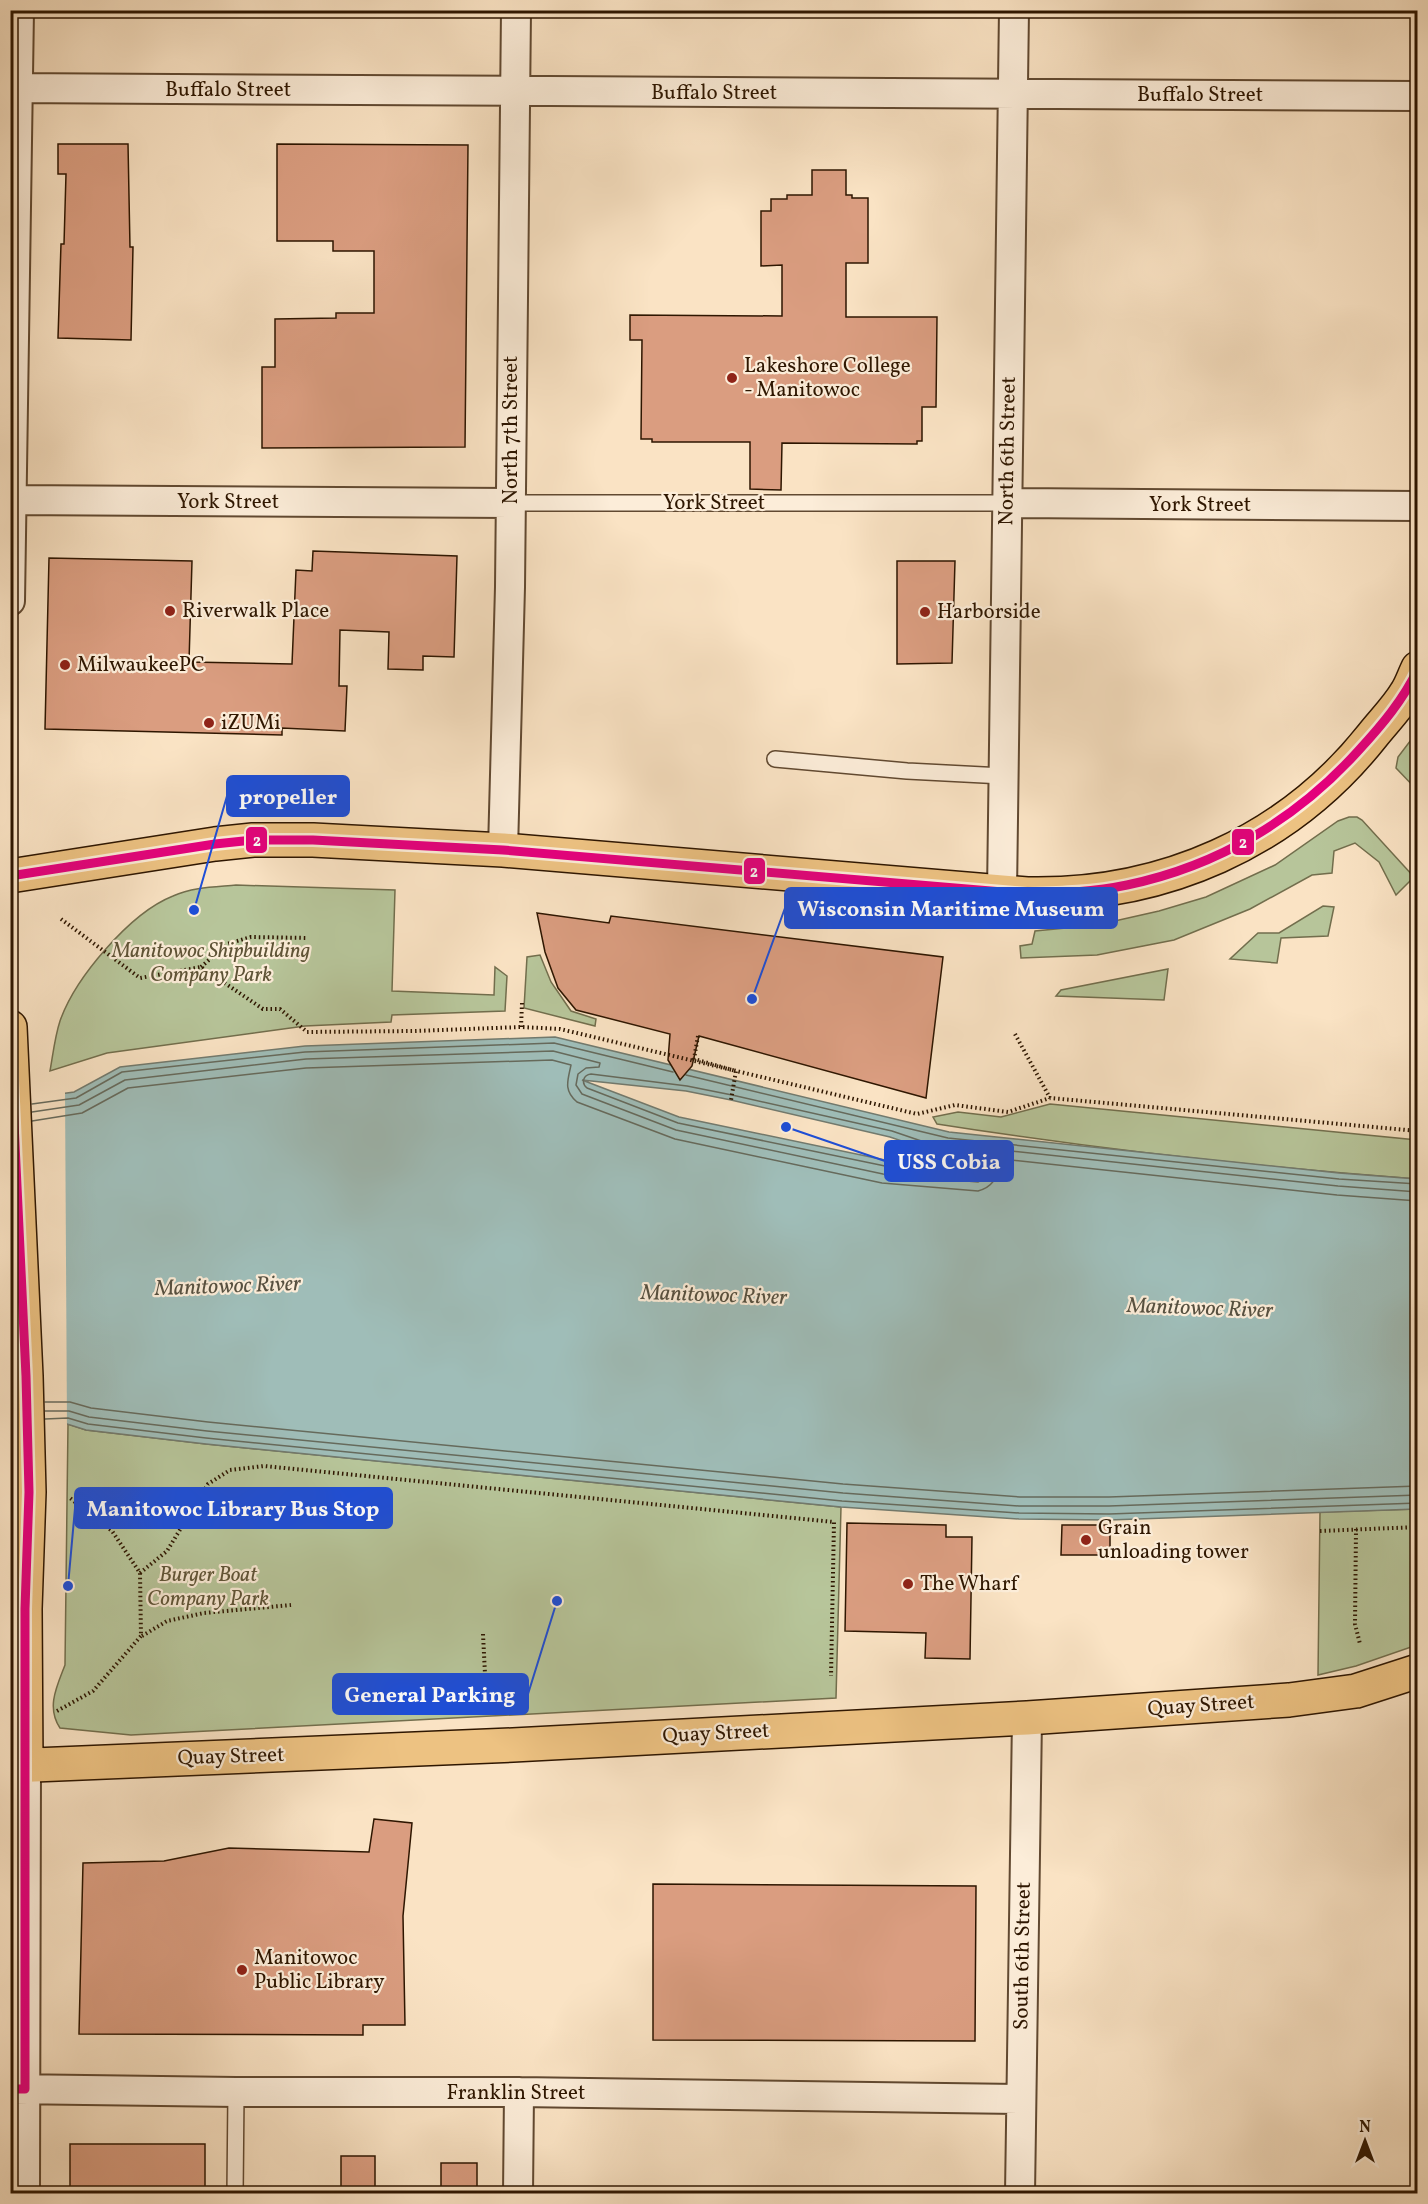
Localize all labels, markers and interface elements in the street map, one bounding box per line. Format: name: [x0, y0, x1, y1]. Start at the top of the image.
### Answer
street label: Buffalo Street: [165, 76, 291, 105]
street label: Buffalo Street: [651, 79, 777, 108]
street label: Buffalo Street: [1137, 81, 1263, 110]
place label: Lakeshore College - Manitowoc: [744, 352, 911, 405]
street label: North 7th Street: [497, 356, 526, 504]
marker: Lakeshore College - Manitowoc: [725, 371, 739, 385]
street label: North 6th Street: [992, 376, 1024, 526]
street label: York Street: [177, 488, 279, 517]
street label: York Street: [663, 489, 765, 518]
street label: York Street: [1149, 491, 1251, 520]
place label: Riverwalk Place: [182, 597, 329, 626]
place label: Harborside: [937, 598, 1041, 627]
marker: Riverwalk Place: [163, 604, 177, 618]
marker: Harborside: [918, 605, 932, 619]
place label: MilwaukeePC: [77, 651, 205, 680]
marker: MilwaukeePC: [58, 658, 72, 672]
place label: iZUMi: [221, 709, 281, 738]
marker: iZUMi: [202, 716, 216, 730]
callout: propeller: [227, 776, 349, 816]
text: propeller: [239, 783, 338, 814]
line badge: 2: [245, 826, 268, 854]
line badge: 2: [1231, 828, 1255, 856]
text: 2: [253, 831, 261, 853]
text: 2: [1239, 833, 1247, 855]
line badge: 2: [743, 857, 766, 885]
text: 2: [750, 862, 758, 884]
callout: Wisconsin Maritime Museum: [785, 888, 1117, 928]
text: Wisconsin Maritime Museum: [797, 895, 1105, 926]
park label: Manitowoc Shipbuilding Company Park: [111, 937, 310, 990]
callout: USS Cobia: [885, 1141, 1013, 1181]
text: USS Cobia: [897, 1148, 1001, 1179]
water label: Manitowoc River: [153, 1269, 302, 1305]
water label: Manitowoc River: [639, 1278, 788, 1314]
water label: Manitowoc River: [1125, 1291, 1274, 1327]
callout: Manitowoc Library Bus Stop: [75, 1488, 392, 1528]
text: Manitowoc Library Bus Stop: [87, 1495, 380, 1526]
place label: Grain unloading tower: [1098, 1514, 1249, 1567]
marker: Grain unloading tower: [1079, 1533, 1093, 1547]
park label: Burger Boat Company Park: [147, 1561, 269, 1614]
place label: The Wharf: [920, 1570, 1020, 1599]
marker: The Wharf: [901, 1577, 915, 1591]
callout: General Parking: [333, 1674, 528, 1714]
text: General Parking: [345, 1681, 515, 1712]
street label: Quay Street: [1147, 1688, 1255, 1724]
street label: Quay Street: [662, 1717, 770, 1751]
street label: Quay Street: [177, 1741, 285, 1773]
street label: South 6th Street: [1007, 1882, 1039, 2030]
place label: Manitowoc Public Library: [254, 1944, 385, 1997]
marker: Manitowoc Public Library: [235, 1963, 249, 1977]
street label: Franklin Street: [447, 2079, 585, 2108]
north arrow: [1335, 2111, 1395, 2171]
text: N: [1359, 2117, 1371, 2139]

